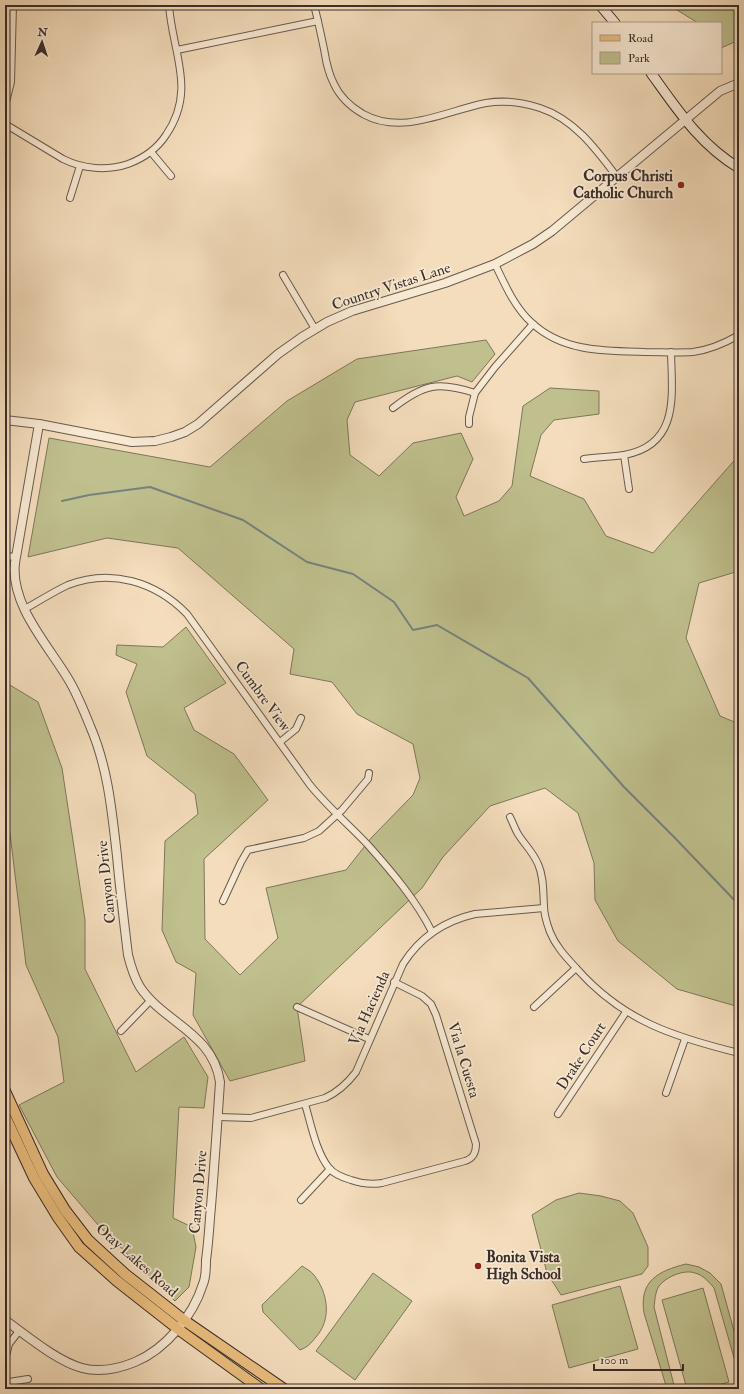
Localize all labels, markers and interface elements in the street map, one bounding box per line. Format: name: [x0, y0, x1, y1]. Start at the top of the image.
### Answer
north arrow: [22, 22, 62, 62]
legend: [592, 22, 722, 74]
text: N: [36, 26, 49, 39]
text: Road: [628, 31, 653, 46]
text: Park: [628, 51, 650, 66]
place label: Corpus Christi Catholic Church: [573, 167, 673, 203]
marker: Corpus Christi Catholic Church: [676, 180, 686, 190]
street label: Country Vistas Lane: [329, 258, 453, 315]
street label: Cumbre View: [231, 657, 295, 736]
street label: Canyon Drive: [93, 839, 120, 925]
street label: Via Hacienda: [345, 967, 395, 1049]
street label: Drake Court: [553, 1019, 610, 1094]
street label: Via la Cuesta: [443, 1020, 484, 1101]
street label: Canyon Drive: [185, 1150, 212, 1235]
street label: Otay Lakes Road: [92, 1219, 182, 1302]
place label: Bonita Vista High School: [486, 1248, 561, 1285]
marker: Bonita Vista High School: [473, 1261, 483, 1271]
scale bar: [594, 1346, 683, 1372]
text: 100 m: [600, 1353, 629, 1368]

